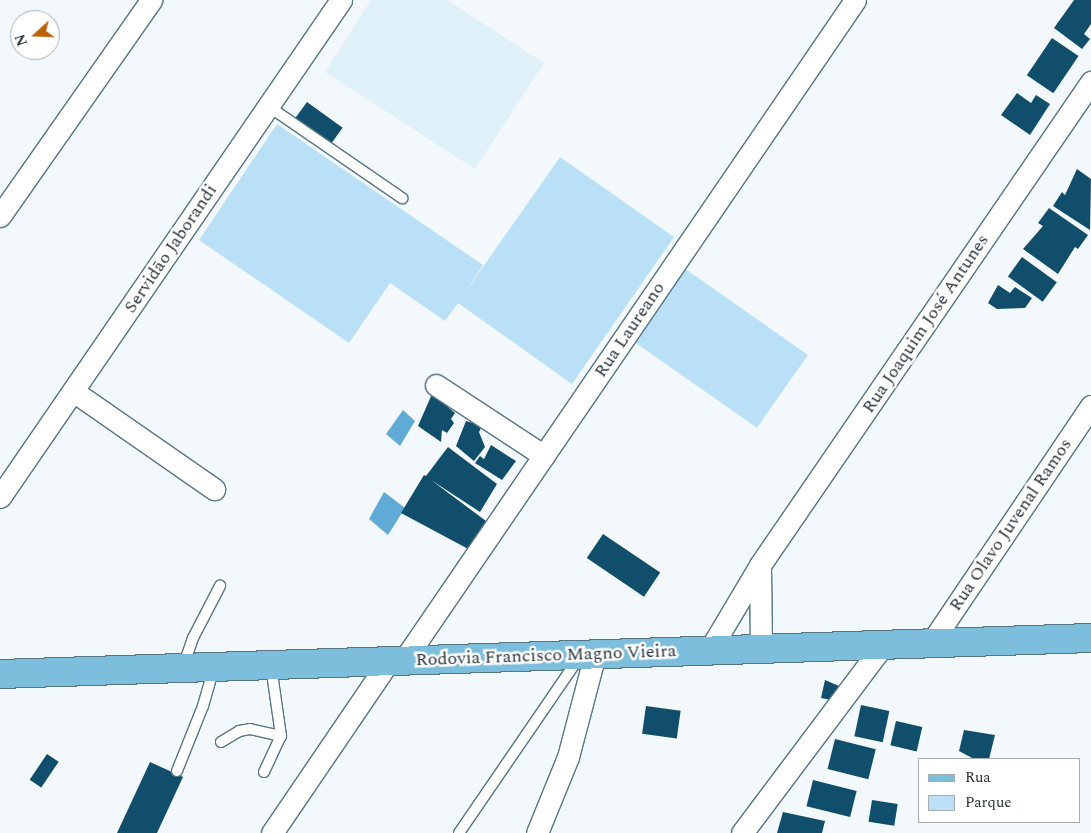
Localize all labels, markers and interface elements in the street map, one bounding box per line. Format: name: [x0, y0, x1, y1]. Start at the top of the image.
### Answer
north arrow: [10, 10, 60, 60]
text: N: [10, 31, 33, 49]
street label: Servidão Jaborandi: [120, 181, 222, 317]
street label: Rua Joaquim José Antunes: [858, 230, 994, 418]
street label: Rua Laureano: [590, 278, 670, 382]
street label: Rua Olavo Juvenal Ramos: [945, 434, 1077, 616]
street label: Rodovia Francisco Magno Vieira: [415, 641, 677, 671]
legend: [918, 758, 1081, 823]
text: Rua: [965, 766, 991, 789]
text: Parque: [965, 791, 1012, 814]

